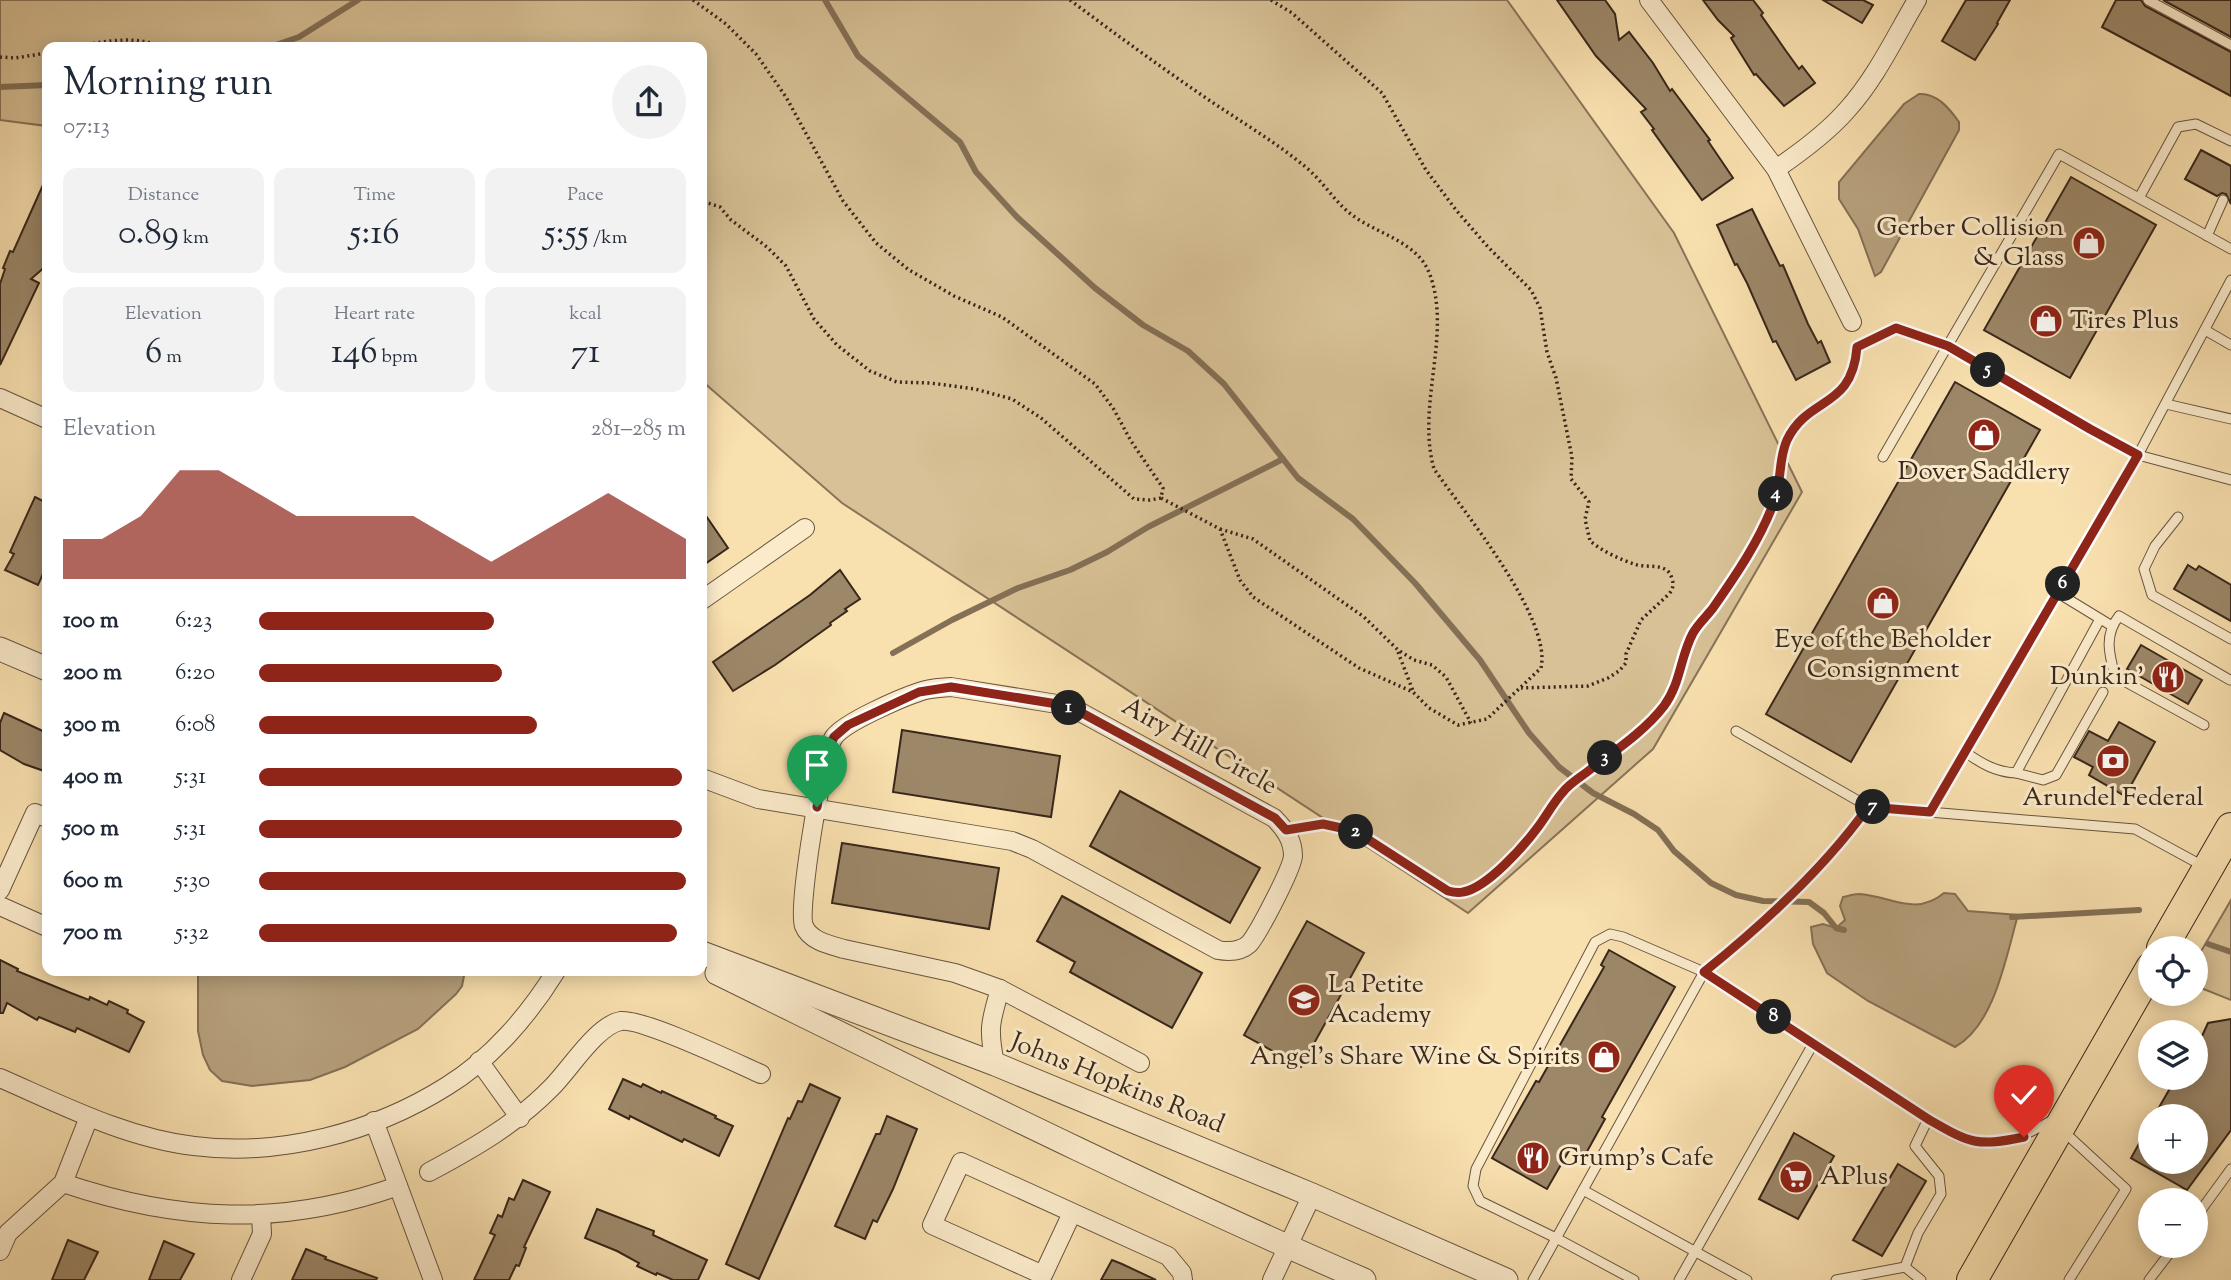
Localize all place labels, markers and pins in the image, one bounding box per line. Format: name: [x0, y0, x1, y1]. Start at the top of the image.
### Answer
place label: Gerber Collision & Glass: [1876, 210, 2064, 277]
shop icon: Gerber Collision & Glass: [2070, 224, 2108, 262]
shop icon: Tires Plus: [2027, 302, 2065, 340]
place label: Tires Plus: [2070, 303, 2179, 340]
pin: 5: [1970, 352, 2006, 388]
shop icon: Dover Saddlery: [1965, 416, 2003, 454]
place label: Dover Saddlery: [1898, 454, 2070, 491]
pin: 4: [1758, 476, 1794, 512]
pin: 6: [2046, 566, 2080, 602]
shop icon: Eye of the Beholder Consignment: [1864, 584, 1902, 622]
place label: Eye of the Beholder Consignment: [1775, 622, 1992, 689]
restaurant icon: Dunkin': [2149, 658, 2187, 696]
place label: Dunkin': [2050, 659, 2144, 696]
pin: 1: [1052, 690, 1086, 726]
pin: [787, 735, 847, 807]
pin: 3: [1588, 740, 1622, 776]
bank icon: Arundel Federal: [2094, 742, 2132, 780]
place label: Arundel Federal: [2022, 780, 2204, 817]
pin: 7: [1856, 790, 1890, 824]
pin: 2: [1338, 814, 1374, 850]
place label: La Petite Academy: [1328, 967, 1431, 1034]
school or university icon: La Petite Academy: [1285, 981, 1323, 1019]
pin: 8: [1756, 1000, 1792, 1034]
shop icon: Angel's Share Wine & Spirits: [1585, 1038, 1623, 1076]
place label: Angel's Share Wine & Spirits: [1250, 1039, 1580, 1076]
pin: [1994, 1065, 2054, 1137]
restaurant icon: Grump's Cafe: [1514, 1139, 1552, 1177]
place label: Grump's Cafe: [1558, 1140, 1714, 1177]
supermarket icon: APlus: [1777, 1158, 1815, 1196]
place label: APlus: [1820, 1159, 1888, 1196]

